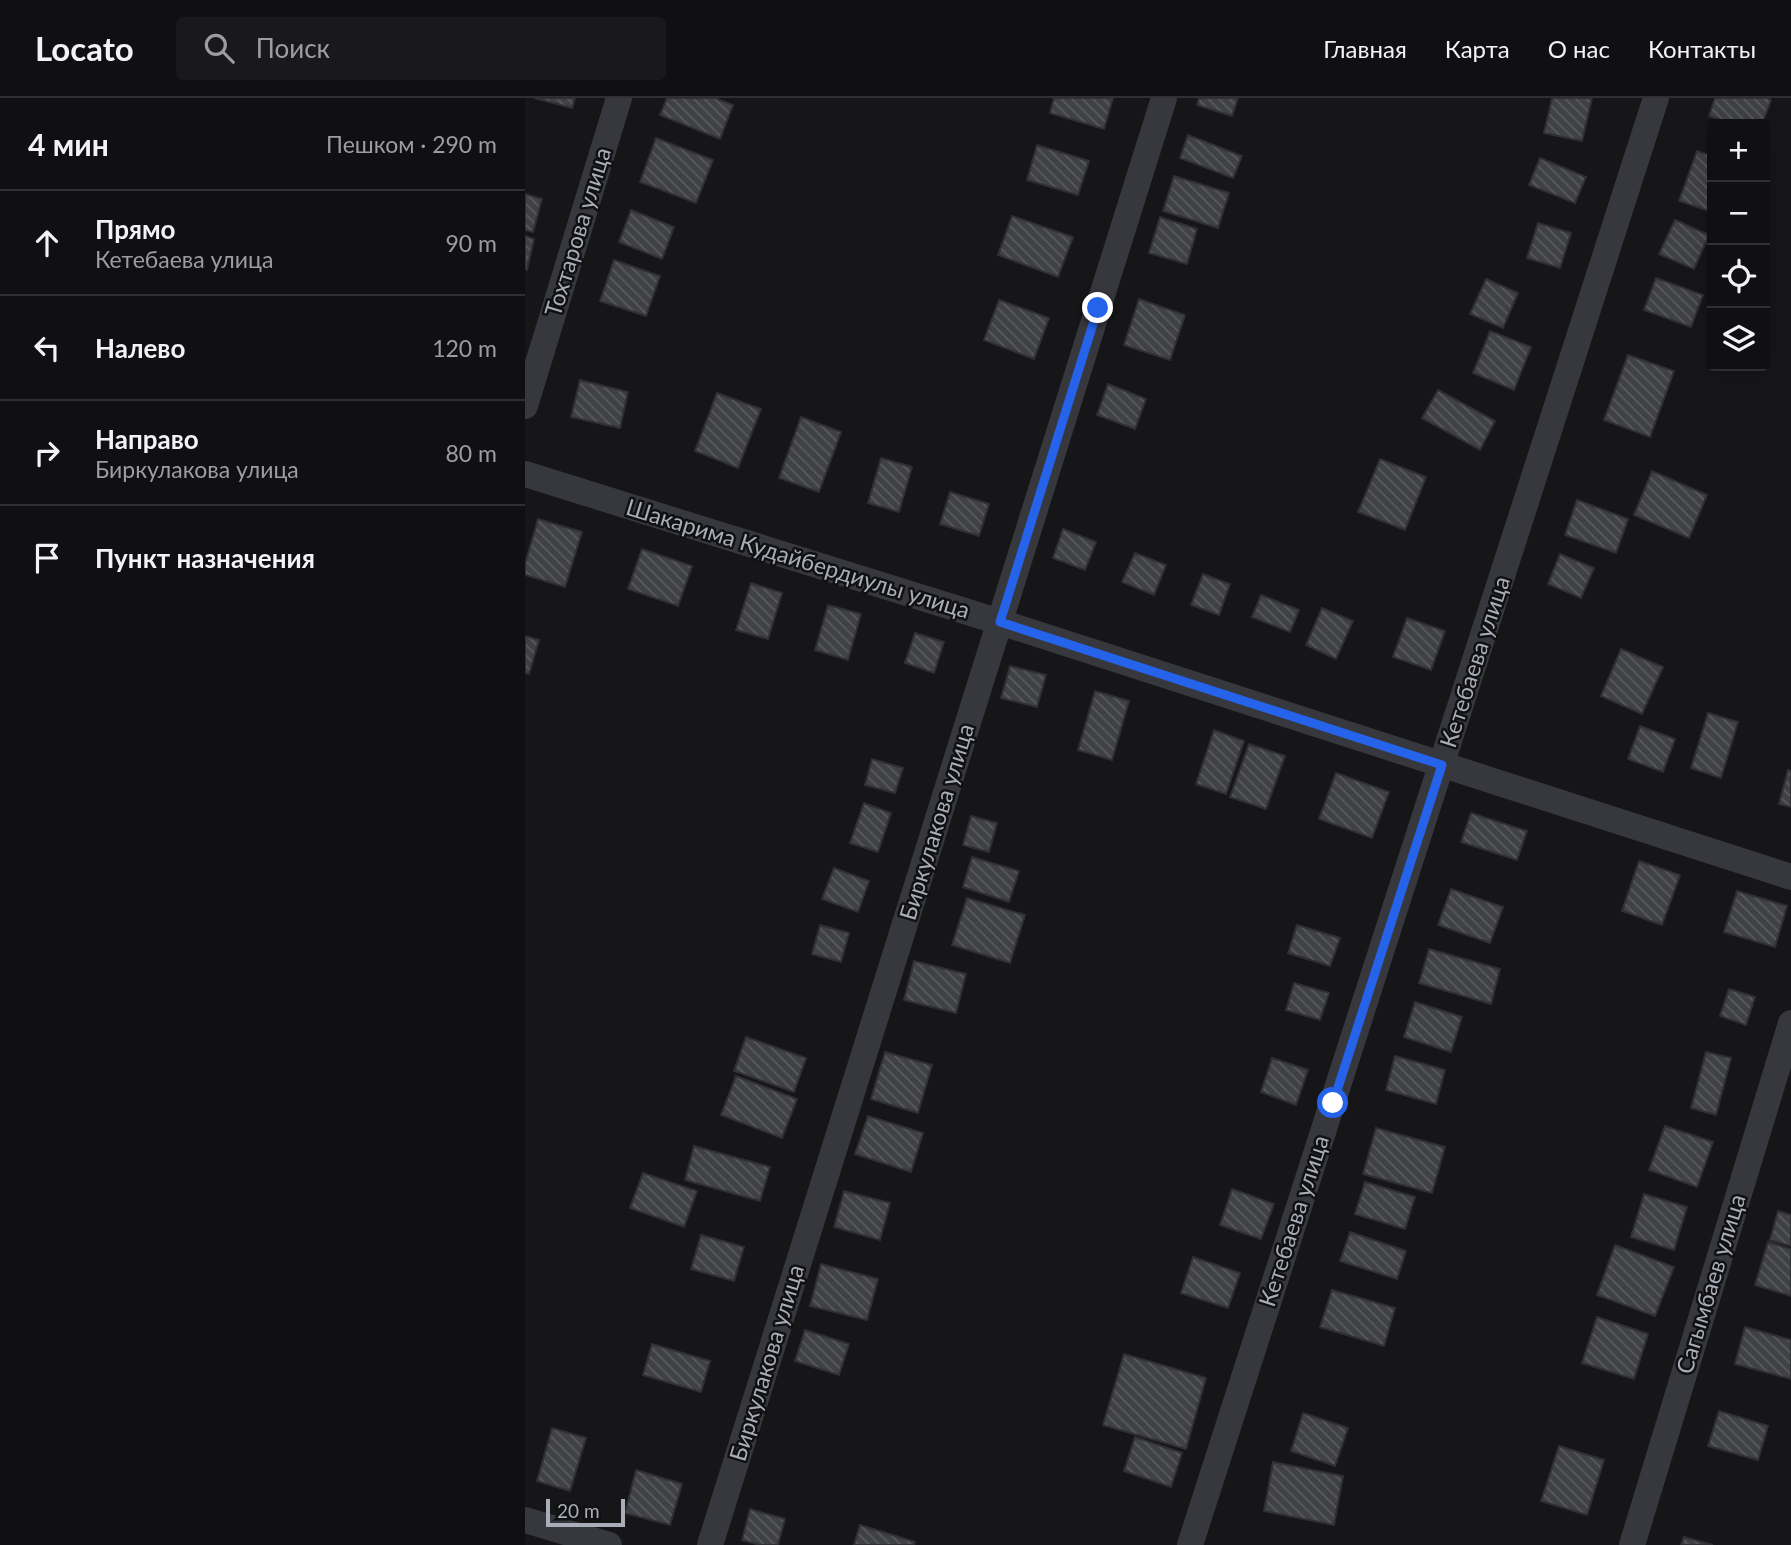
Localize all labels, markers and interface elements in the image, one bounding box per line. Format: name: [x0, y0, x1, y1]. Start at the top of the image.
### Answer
search box: [176, 17, 666, 80]
text: Locato: [35, 28, 134, 68]
icon: search: [200, 29, 238, 67]
text: Поиск: [256, 32, 330, 64]
text: Главная: [1323, 34, 1407, 63]
text: Карта: [1445, 34, 1510, 63]
text: О нас: [1548, 34, 1610, 63]
text: Контакты: [1648, 34, 1756, 63]
map controls: [1707, 119, 1770, 371]
button: +: [1707, 119, 1770, 182]
text: 4 мин: [28, 126, 109, 162]
text: Пешком · 290 m: [326, 130, 497, 158]
street label: Тохтарова улица: [538, 144, 616, 320]
button: −: [1707, 182, 1770, 245]
text: Прямо: [95, 213, 176, 245]
icon: ahead: [28, 224, 66, 262]
text: 90 m: [446, 229, 497, 257]
text: Кетебаева улица: [95, 245, 273, 273]
button: locate: [1707, 245, 1770, 308]
route end: [1082, 292, 1113, 323]
button: layers: [1707, 308, 1770, 371]
icon: left: [28, 329, 66, 367]
text: Налево: [95, 332, 185, 364]
text: 120 m: [432, 334, 497, 362]
text: Направо: [95, 423, 199, 455]
icon: right: [28, 434, 66, 472]
text: 80 m: [446, 439, 497, 467]
text: Биркулакова улица: [95, 455, 299, 483]
street label: Шакарима Кудайбердиулы улица: [623, 492, 973, 624]
icon: arrive: [28, 539, 66, 577]
text: Пункт назначения: [95, 542, 315, 574]
street label: Кетебаева улица: [1433, 573, 1515, 751]
street label: Биркулакова улица: [893, 720, 979, 923]
route start: [1317, 1087, 1348, 1118]
street label: Кетебаева улица: [1252, 1132, 1334, 1310]
street label: Сагымбаев улица: [1669, 1191, 1751, 1377]
street label: Биркулакова улица: [723, 1261, 809, 1464]
scale bar: [546, 1496, 625, 1528]
text: 20 m: [557, 1499, 600, 1522]

